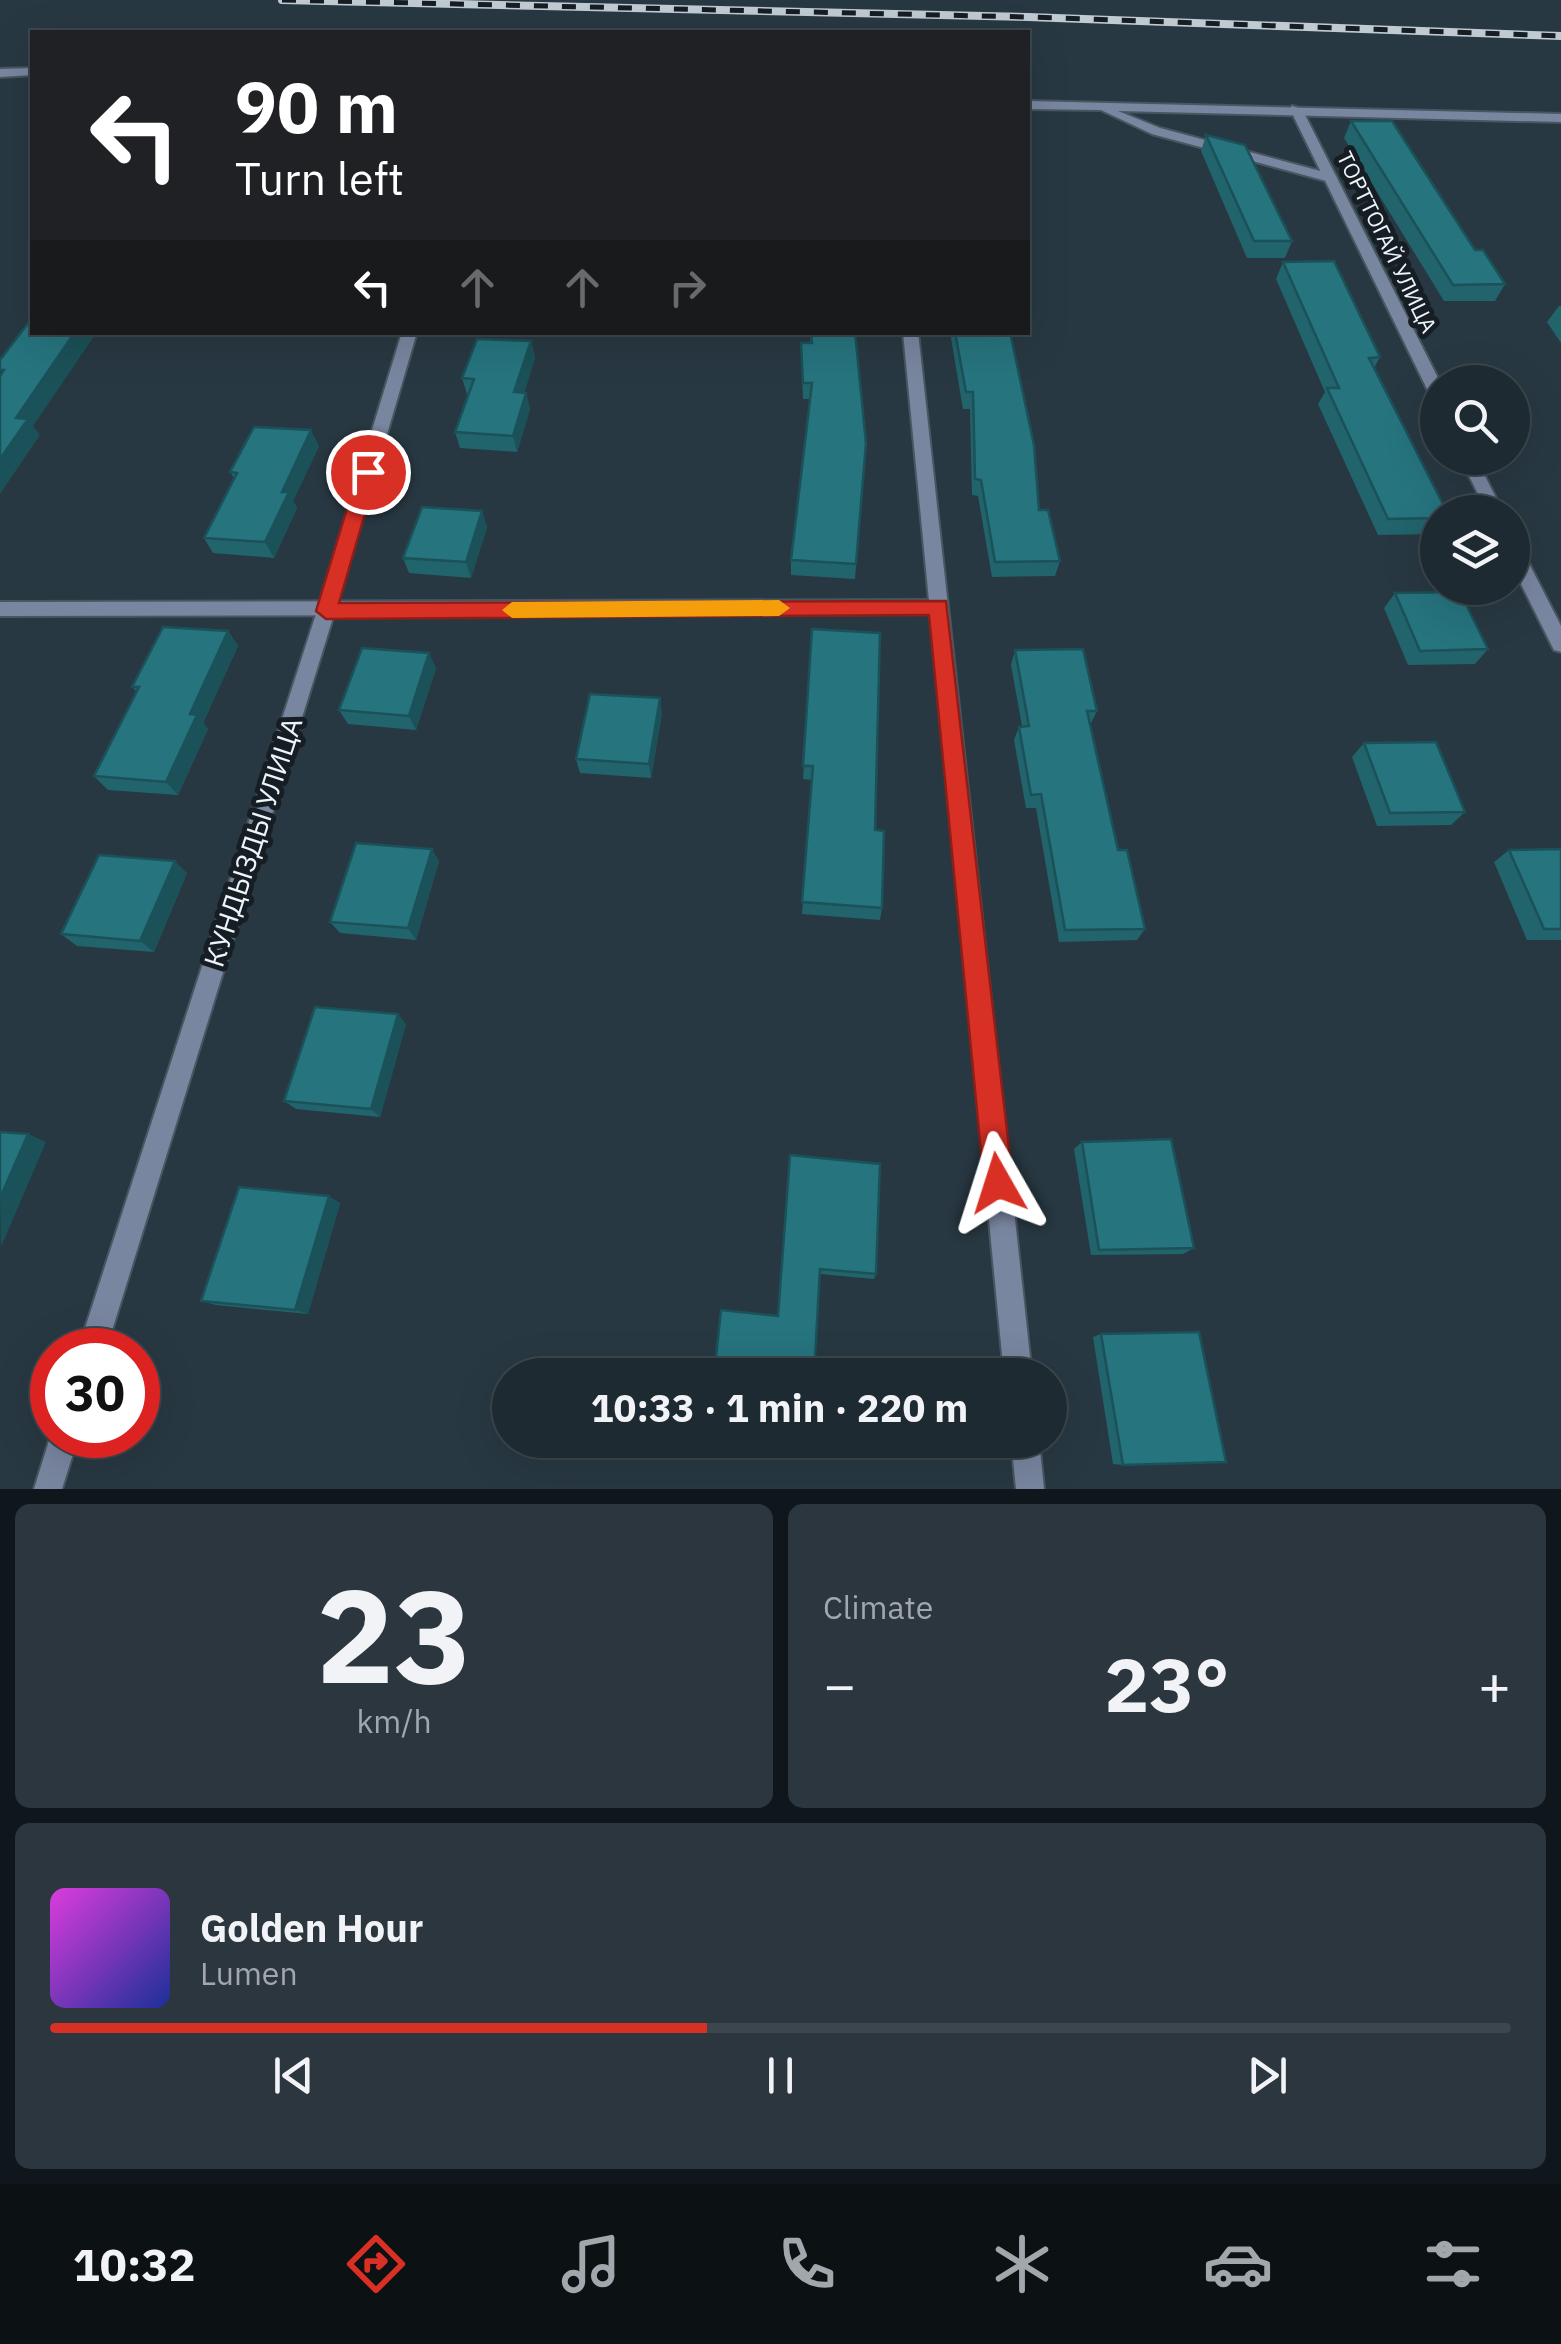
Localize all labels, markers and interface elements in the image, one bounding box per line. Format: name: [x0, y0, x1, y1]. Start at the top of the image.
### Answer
text: 90 m: [235, 61, 398, 152]
icon: left: [70, 70, 200, 200]
street label: ТОРТТОГАЙ УЛИЦА: [1331, 146, 1444, 337]
text: Turn left: [235, 149, 404, 207]
icon: left: [345, 260, 400, 315]
icon: ahead: [450, 260, 505, 315]
icon: ahead: [555, 260, 610, 315]
icon: right: [660, 260, 715, 315]
map controls: [1420, 365, 1530, 605]
button: search: [1420, 365, 1530, 475]
pin: [326, 430, 411, 515]
icon: arrive: [341, 445, 396, 500]
button: layers: [1420, 495, 1530, 605]
street label: КУНДЫЗДЫ УЛИЦА: [195, 712, 310, 971]
position arrow: [946, 1131, 1050, 1235]
speed limit sign: 30: [30, 1328, 160, 1458]
text: 10:33 · 1 min · 220 m: [591, 1383, 968, 1432]
text: 23: [316, 1550, 472, 1719]
text: Climate: [823, 1586, 933, 1628]
text: 23°: [1104, 1635, 1230, 1733]
text: −: [823, 1649, 856, 1720]
text: +: [1478, 1649, 1511, 1720]
text: km/h: [356, 1700, 432, 1742]
text: Golden Hour: [200, 1903, 423, 1952]
text: Lumen: [200, 1952, 298, 1994]
icon: previous: [266, 2048, 321, 2103]
icon: pause: [753, 2048, 808, 2103]
icon: next: [1240, 2048, 1295, 2103]
icon: directions: [341, 2229, 411, 2299]
icon: music: [556, 2229, 626, 2299]
icon: phone: [772, 2229, 842, 2299]
icon: climate: [987, 2229, 1057, 2299]
icon: car: [1203, 2229, 1273, 2299]
icon: filters: [1418, 2229, 1488, 2299]
text: 10:32: [73, 2235, 196, 2293]

